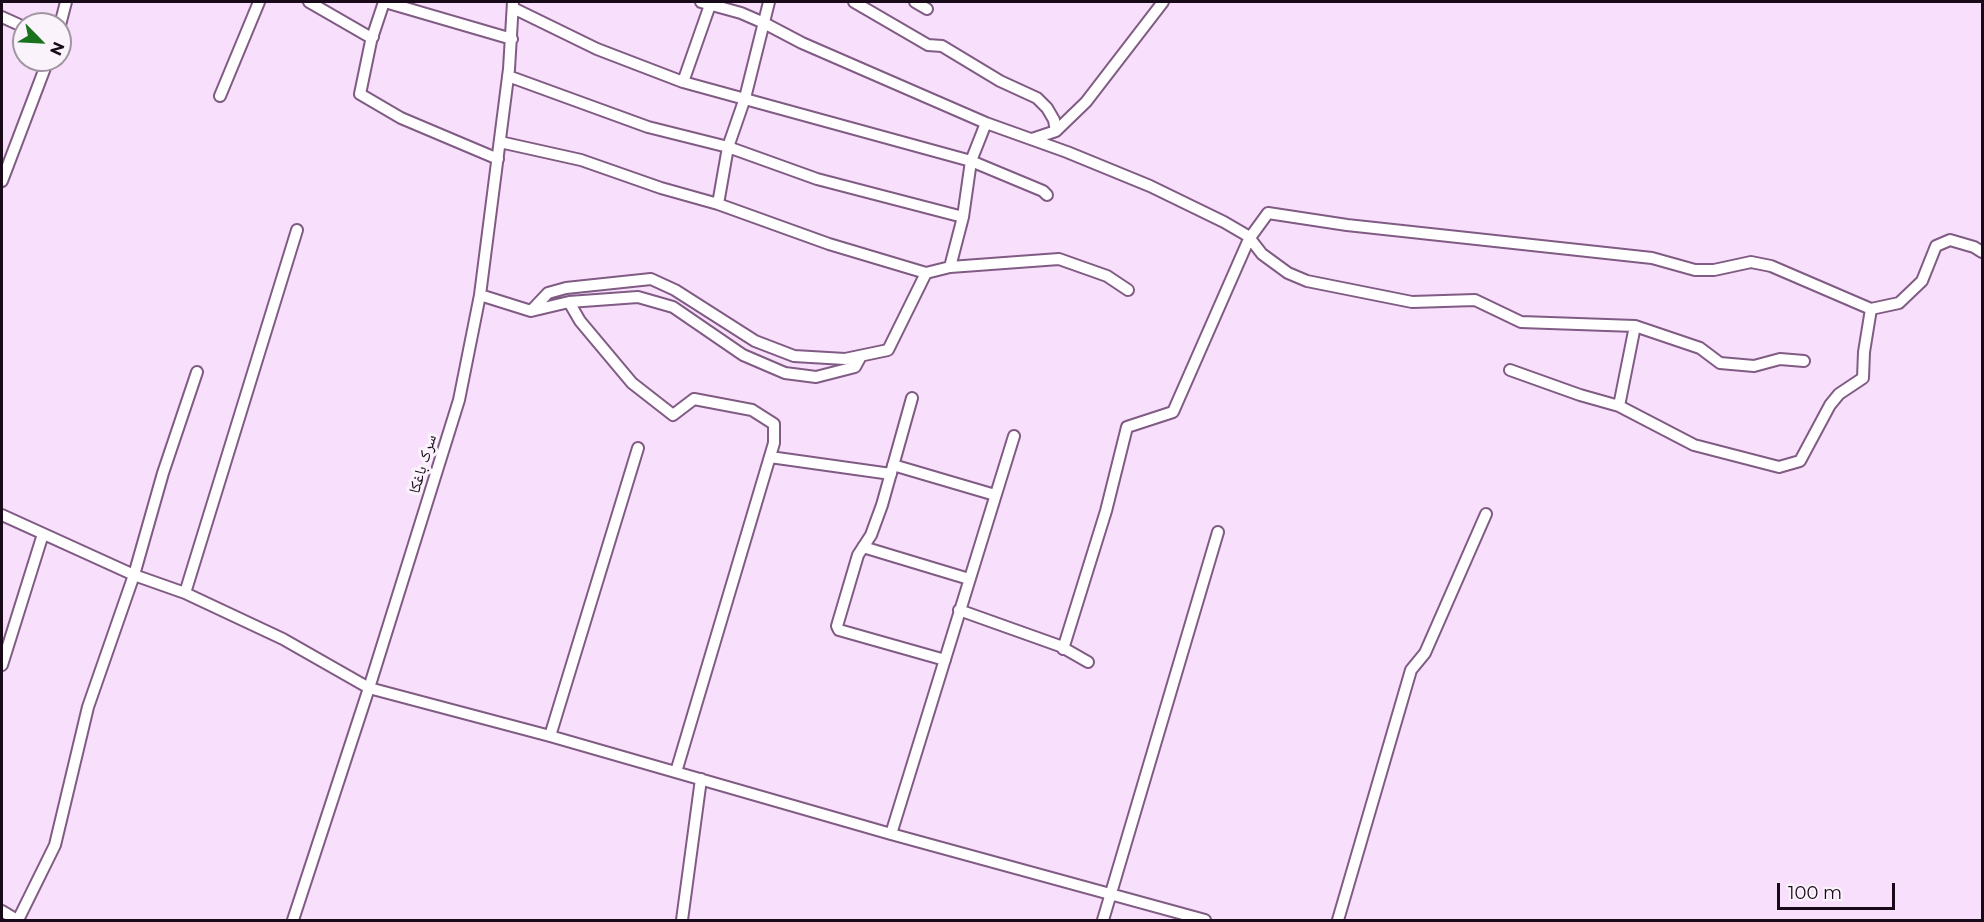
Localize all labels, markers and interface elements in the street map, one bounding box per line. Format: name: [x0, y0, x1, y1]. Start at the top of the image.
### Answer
north arrow: [12, 12, 72, 72]
text: N: [46, 39, 68, 58]
street label: سرک باغکا: [405, 432, 441, 496]
scale bar: [1780, 871, 1898, 909]
text: 100 m: [1788, 882, 1842, 904]

